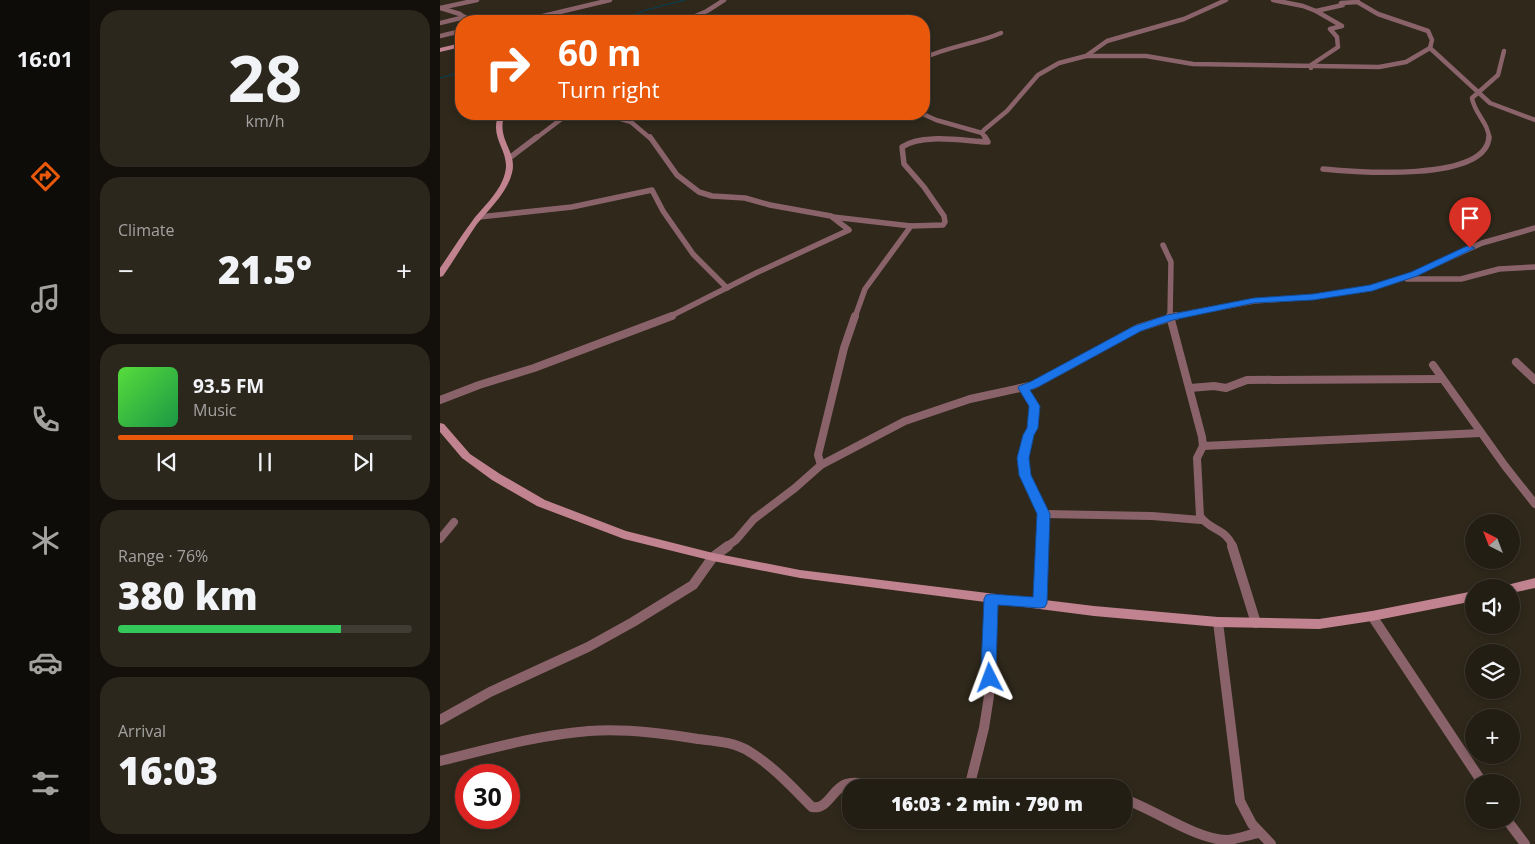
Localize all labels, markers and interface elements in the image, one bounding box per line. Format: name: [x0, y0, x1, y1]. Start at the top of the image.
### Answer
text: 60 m: [558, 29, 641, 76]
text: 28: [228, 33, 302, 121]
icon: right: [475, 35, 540, 100]
text: 16:01: [17, 43, 73, 73]
text: Turn right: [558, 74, 660, 104]
text: km/h: [246, 110, 284, 132]
icon: directions: [28, 159, 63, 194]
pin: [1449, 197, 1491, 248]
icon: arrive: [1456, 204, 1484, 232]
text: Climate: [118, 219, 175, 241]
text: 21.5°: [218, 243, 312, 295]
text: −: [118, 251, 134, 289]
text: +: [396, 251, 412, 289]
icon: music: [28, 281, 63, 316]
text: 93.5 FM: [193, 373, 264, 399]
text: Music: [193, 399, 237, 421]
icon: phone: [28, 402, 63, 437]
icon: previous: [153, 448, 181, 476]
icon: pause: [251, 448, 279, 476]
icon: next: [349, 448, 377, 476]
north arrow: [1465, 514, 1520, 569]
map controls: [1465, 514, 1520, 829]
icon: climate: [28, 523, 63, 558]
text: Range · 76%: [118, 545, 208, 567]
text: 380 km: [118, 569, 258, 621]
button: sound: [1465, 579, 1520, 634]
button: layers: [1465, 644, 1520, 699]
icon: car: [28, 645, 63, 680]
position arrow: [963, 651, 1015, 703]
button: +: [1465, 709, 1520, 764]
text: Arrival: [118, 720, 166, 742]
text: 16:03: [118, 744, 218, 796]
speed limit sign: 30: [455, 764, 520, 829]
icon: filters: [28, 766, 63, 801]
button: −: [1465, 774, 1520, 829]
text: 16:03 · 2 min · 790 m: [891, 791, 1083, 817]

